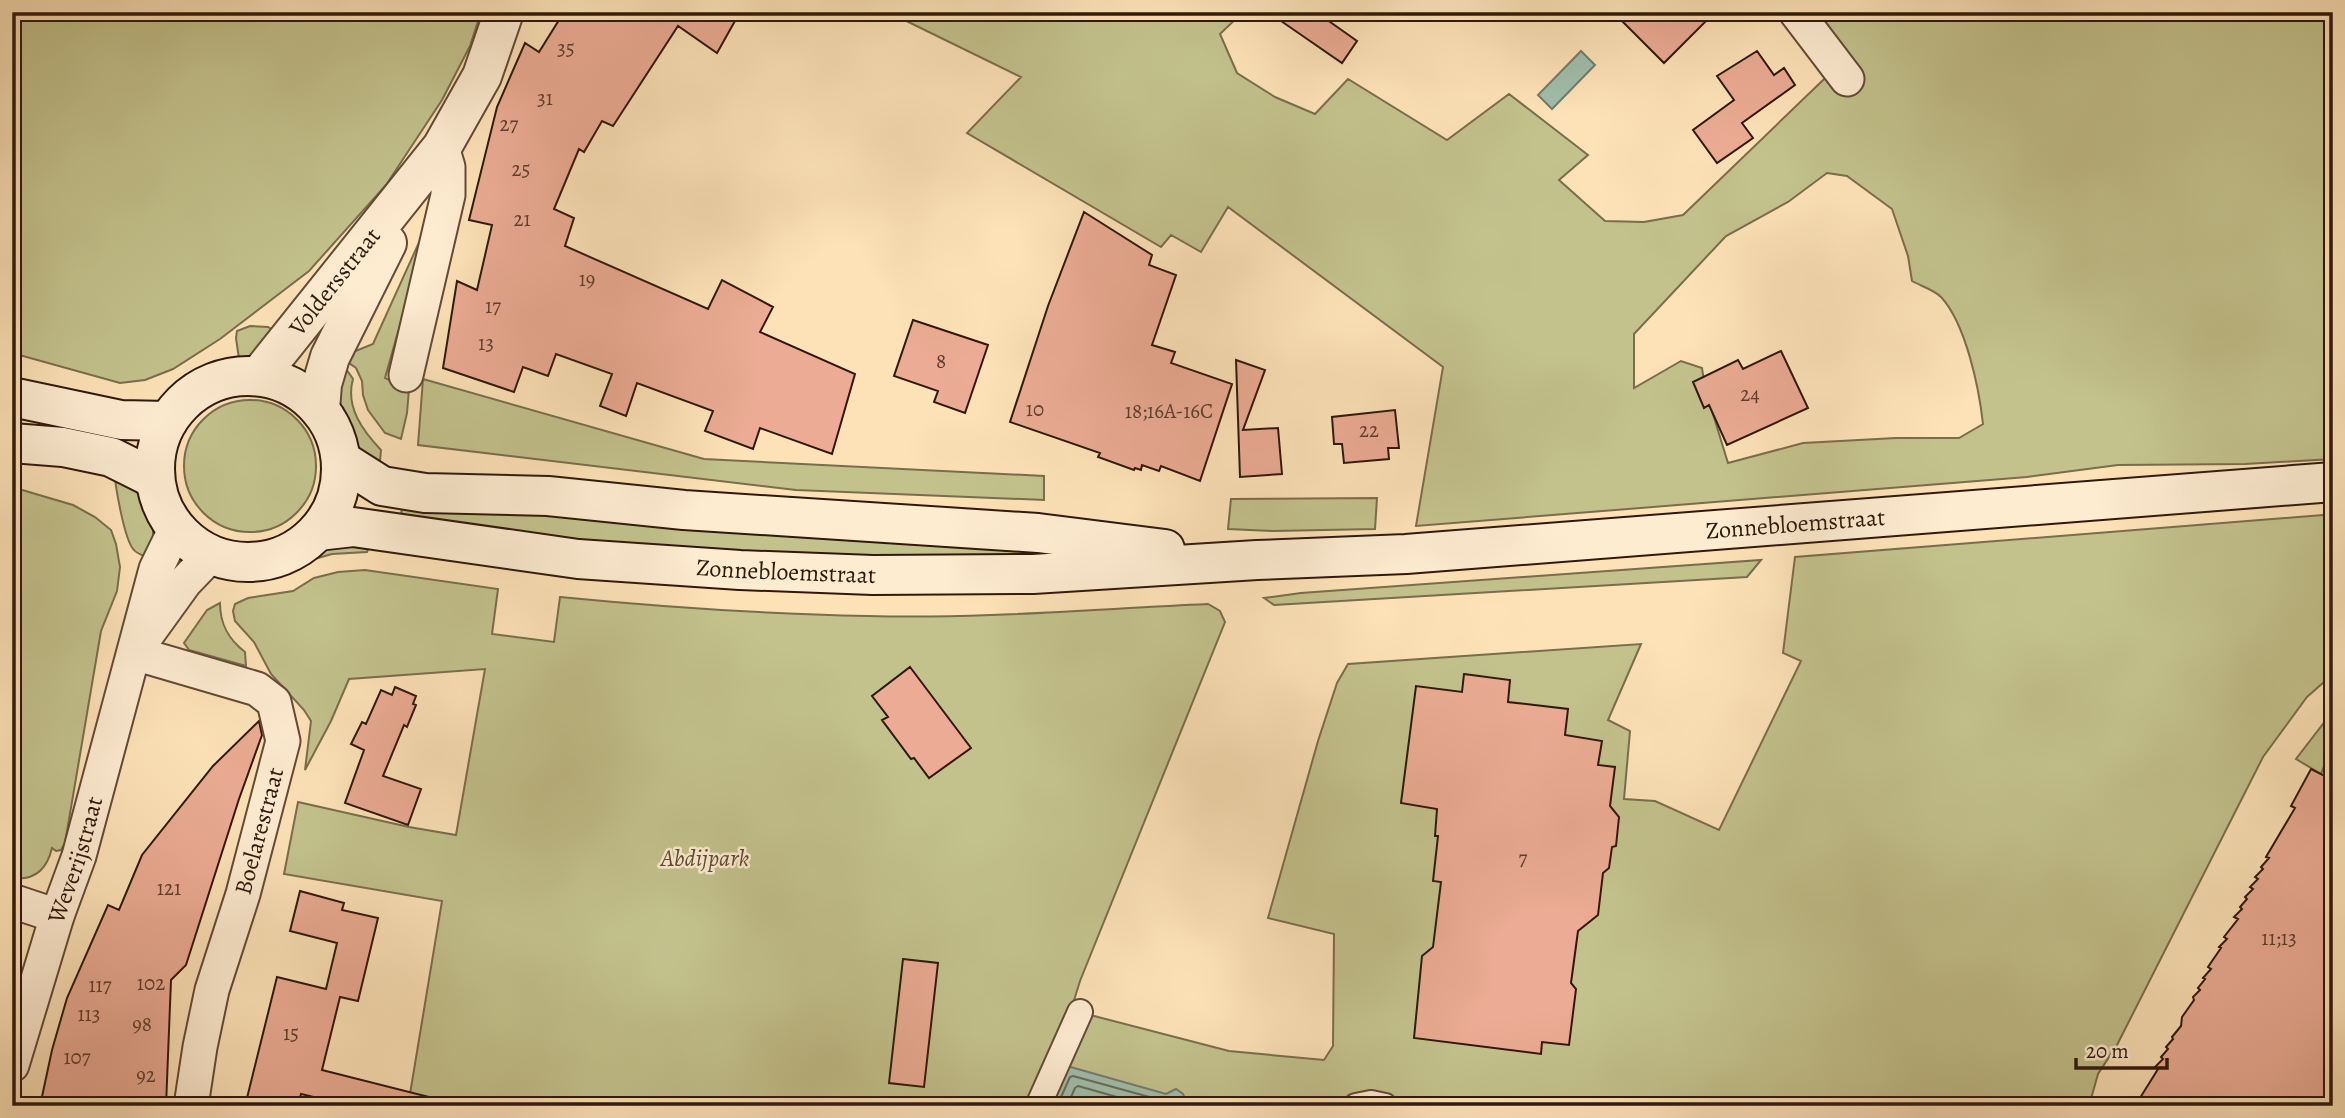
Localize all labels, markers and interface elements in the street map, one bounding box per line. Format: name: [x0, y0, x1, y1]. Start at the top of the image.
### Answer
house number: 35: [557, 34, 575, 62]
house number: 31: [537, 84, 553, 112]
house number: 27: [500, 110, 519, 138]
house number: 25: [511, 155, 531, 183]
house number: 21: [513, 205, 531, 233]
street label: Voldersstraat: [281, 221, 388, 343]
house number: 19: [579, 265, 595, 293]
house number: 17: [485, 292, 501, 320]
house number: 13: [478, 329, 494, 357]
house number: 8: [936, 347, 946, 375]
house number: 24: [1740, 380, 1760, 408]
house number: 10: [1026, 395, 1044, 423]
house number: 18;16A-16C: [1125, 397, 1213, 425]
house number: 22: [1359, 416, 1379, 444]
street label: Zonnebloemstraat: [1704, 501, 1886, 547]
street label: Zonnebloemstraat: [695, 551, 877, 591]
street label: Boelarestraat: [227, 764, 291, 898]
street label: Weverijstraat: [39, 793, 110, 928]
park label: Abdijpark: [659, 842, 749, 874]
house number: 7: [1519, 844, 1528, 872]
house number: 121: [157, 874, 181, 902]
house number: 11;13: [2261, 924, 2297, 952]
house number: 102: [137, 969, 165, 997]
house number: 117: [88, 971, 112, 999]
house number: 113: [77, 1000, 101, 1028]
house number: 98: [132, 1010, 152, 1038]
house number: 15: [283, 1019, 299, 1047]
scale bar: [2076, 1027, 2166, 1071]
text: 20 m: [2086, 1037, 2129, 1065]
house number: 107: [63, 1043, 91, 1071]
house number: 92: [136, 1061, 156, 1089]

